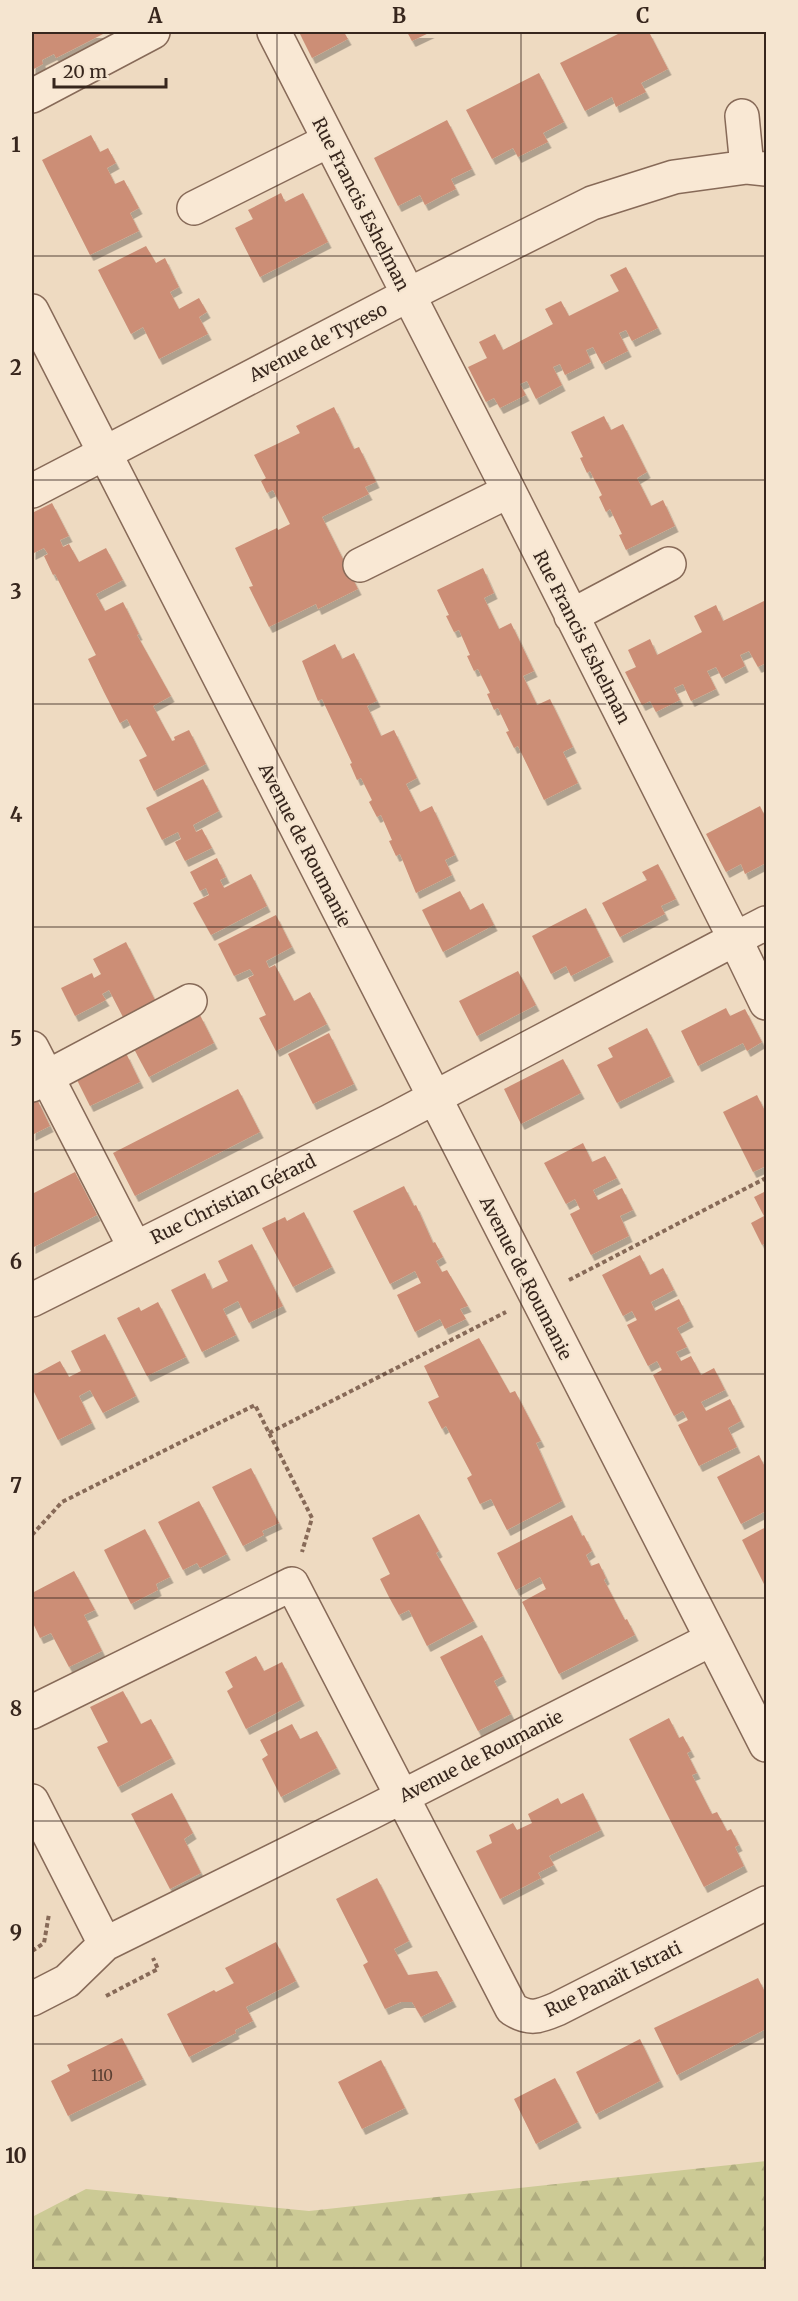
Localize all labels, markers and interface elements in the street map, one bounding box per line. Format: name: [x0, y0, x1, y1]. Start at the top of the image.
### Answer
text: A: [147, 3, 163, 28]
text: B: [392, 3, 406, 28]
text: C: [636, 3, 650, 28]
scale bar: [54, 51, 166, 89]
text: 20 m: [63, 60, 107, 83]
street label: Rue Francis Eshelman: [307, 113, 415, 295]
text: 1: [11, 132, 21, 157]
street label: Avenue de Tyreso: [244, 297, 391, 387]
text: 2: [10, 355, 22, 380]
street label: Rue Francis Eshelman: [528, 546, 636, 728]
text: 3: [10, 579, 22, 604]
street label: Avenue de Roumanie: [253, 758, 356, 931]
text: 4: [10, 802, 23, 827]
text: 5: [10, 1026, 22, 1051]
street label: Rue Christian Gérard: [147, 1149, 320, 1249]
street label: Avenue de Roumanie: [474, 1191, 577, 1364]
text: 6: [10, 1249, 22, 1274]
text: 7: [10, 1473, 22, 1498]
text: 8: [10, 1696, 22, 1721]
street label: Avenue de Roumanie: [394, 1705, 567, 1808]
text: 9: [10, 1920, 22, 1945]
street label: Rue Panaït Istrati: [541, 1936, 685, 2022]
house number: 110: [91, 2066, 113, 2085]
text: 10: [5, 2143, 27, 2168]

